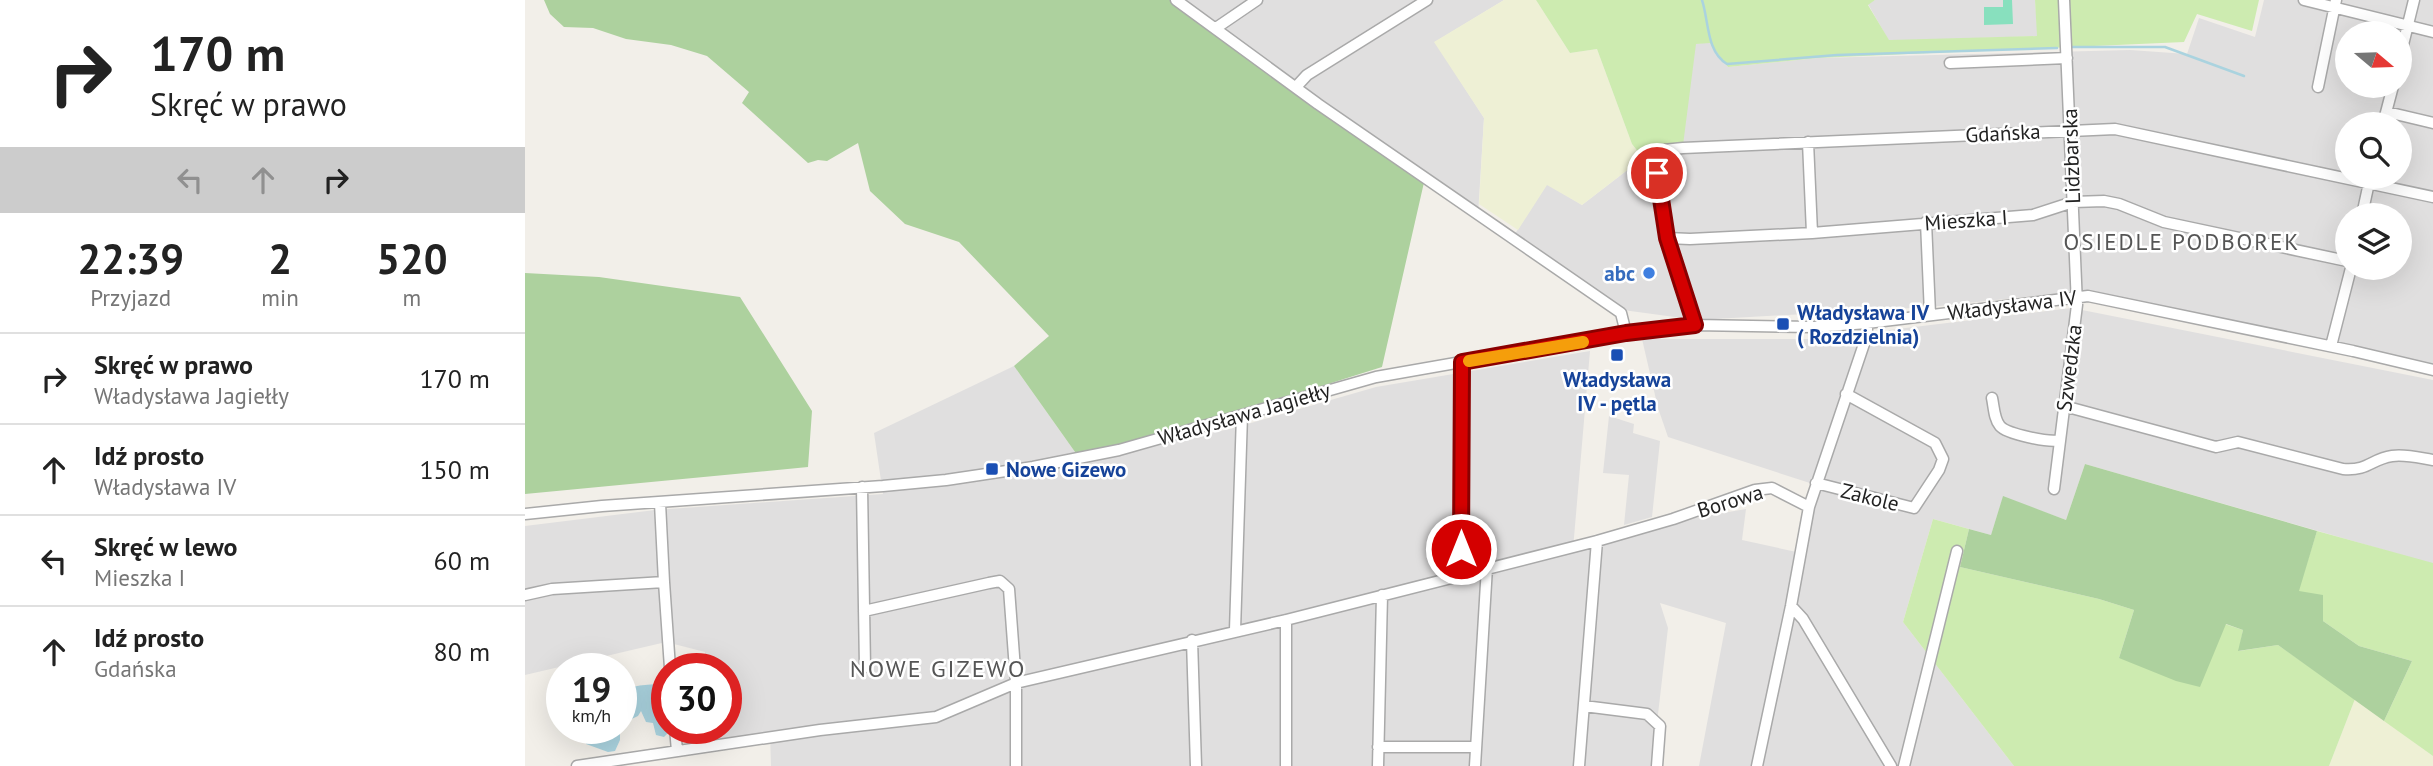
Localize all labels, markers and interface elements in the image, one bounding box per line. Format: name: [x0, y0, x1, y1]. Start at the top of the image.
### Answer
text: 170 m: [150, 21, 285, 85]
north arrow: [2335, 21, 2411, 98]
map controls: [2335, 21, 2412, 280]
icon: right: [35, 28, 126, 119]
text: Skręć w prawo: [150, 83, 347, 125]
street label: Lidzbarska: [2056, 108, 2086, 204]
button: search: [2335, 112, 2412, 189]
street label: Gdańska: [1965, 118, 2041, 148]
pin: [1627, 143, 1687, 203]
icon: arrive: [1638, 154, 1676, 192]
icon: left: [171, 161, 209, 199]
icon: ahead: [244, 161, 282, 199]
icon: right: [317, 161, 355, 199]
button: layers: [2335, 203, 2412, 280]
street label: Mieszka I: [1923, 204, 2009, 236]
district label: OSIEDLE PODBOREK: [2064, 227, 2300, 256]
text: 22:39: [77, 231, 184, 286]
text: 2: [268, 231, 292, 286]
text: 520: [376, 231, 448, 286]
place label: abc: [1604, 260, 1635, 287]
marker: abc: [1641, 265, 1657, 281]
text: Przyjazd: [90, 283, 171, 312]
text: min: [261, 283, 299, 312]
text: m: [403, 283, 421, 312]
street label: Władysława IV: [1946, 284, 2078, 326]
place label: Władysława IV ( Rozdzielnia): [1797, 299, 1929, 350]
marker: Władysława IV ( Rozdzielnia): [1775, 316, 1791, 332]
street label: Szwedzka: [2050, 323, 2088, 413]
marker: Władysława IV - pętla: [1609, 347, 1625, 363]
text: Skręć w prawo: [94, 348, 253, 381]
icon: right: [35, 360, 73, 398]
text: 170 m: [419, 362, 490, 395]
place label: Władysława IV - pętla: [1563, 366, 1671, 417]
street label: Władysława Jagiełły: [1155, 376, 1333, 452]
text: Władysława Jagiełły: [94, 381, 289, 410]
text: Idź prosto: [94, 439, 204, 472]
icon: ahead: [35, 451, 73, 489]
text: 150 m: [419, 453, 490, 486]
place label: Nowe Gizewo: [1006, 456, 1126, 483]
marker: Nowe Gizewo: [984, 461, 1000, 477]
text: Władysława IV: [94, 472, 236, 501]
street label: Zakole: [1838, 477, 1902, 517]
street label: Borowa: [1694, 478, 1766, 524]
position arrow: [1424, 512, 1498, 586]
text: Skręć w lewo: [94, 530, 238, 563]
icon: left: [35, 542, 73, 580]
text: 60 m: [434, 544, 490, 577]
text: Mieszka I: [94, 563, 185, 592]
text: Idź prosto: [94, 621, 204, 654]
icon: ahead: [35, 633, 73, 671]
text: 80 m: [434, 635, 490, 668]
speed limit sign: 30: [651, 653, 742, 744]
district label: NOWE GIZEWO: [850, 653, 1026, 684]
text: Gdańska: [94, 654, 177, 683]
text: 19: [572, 666, 611, 712]
text: km/h: [572, 704, 611, 727]

